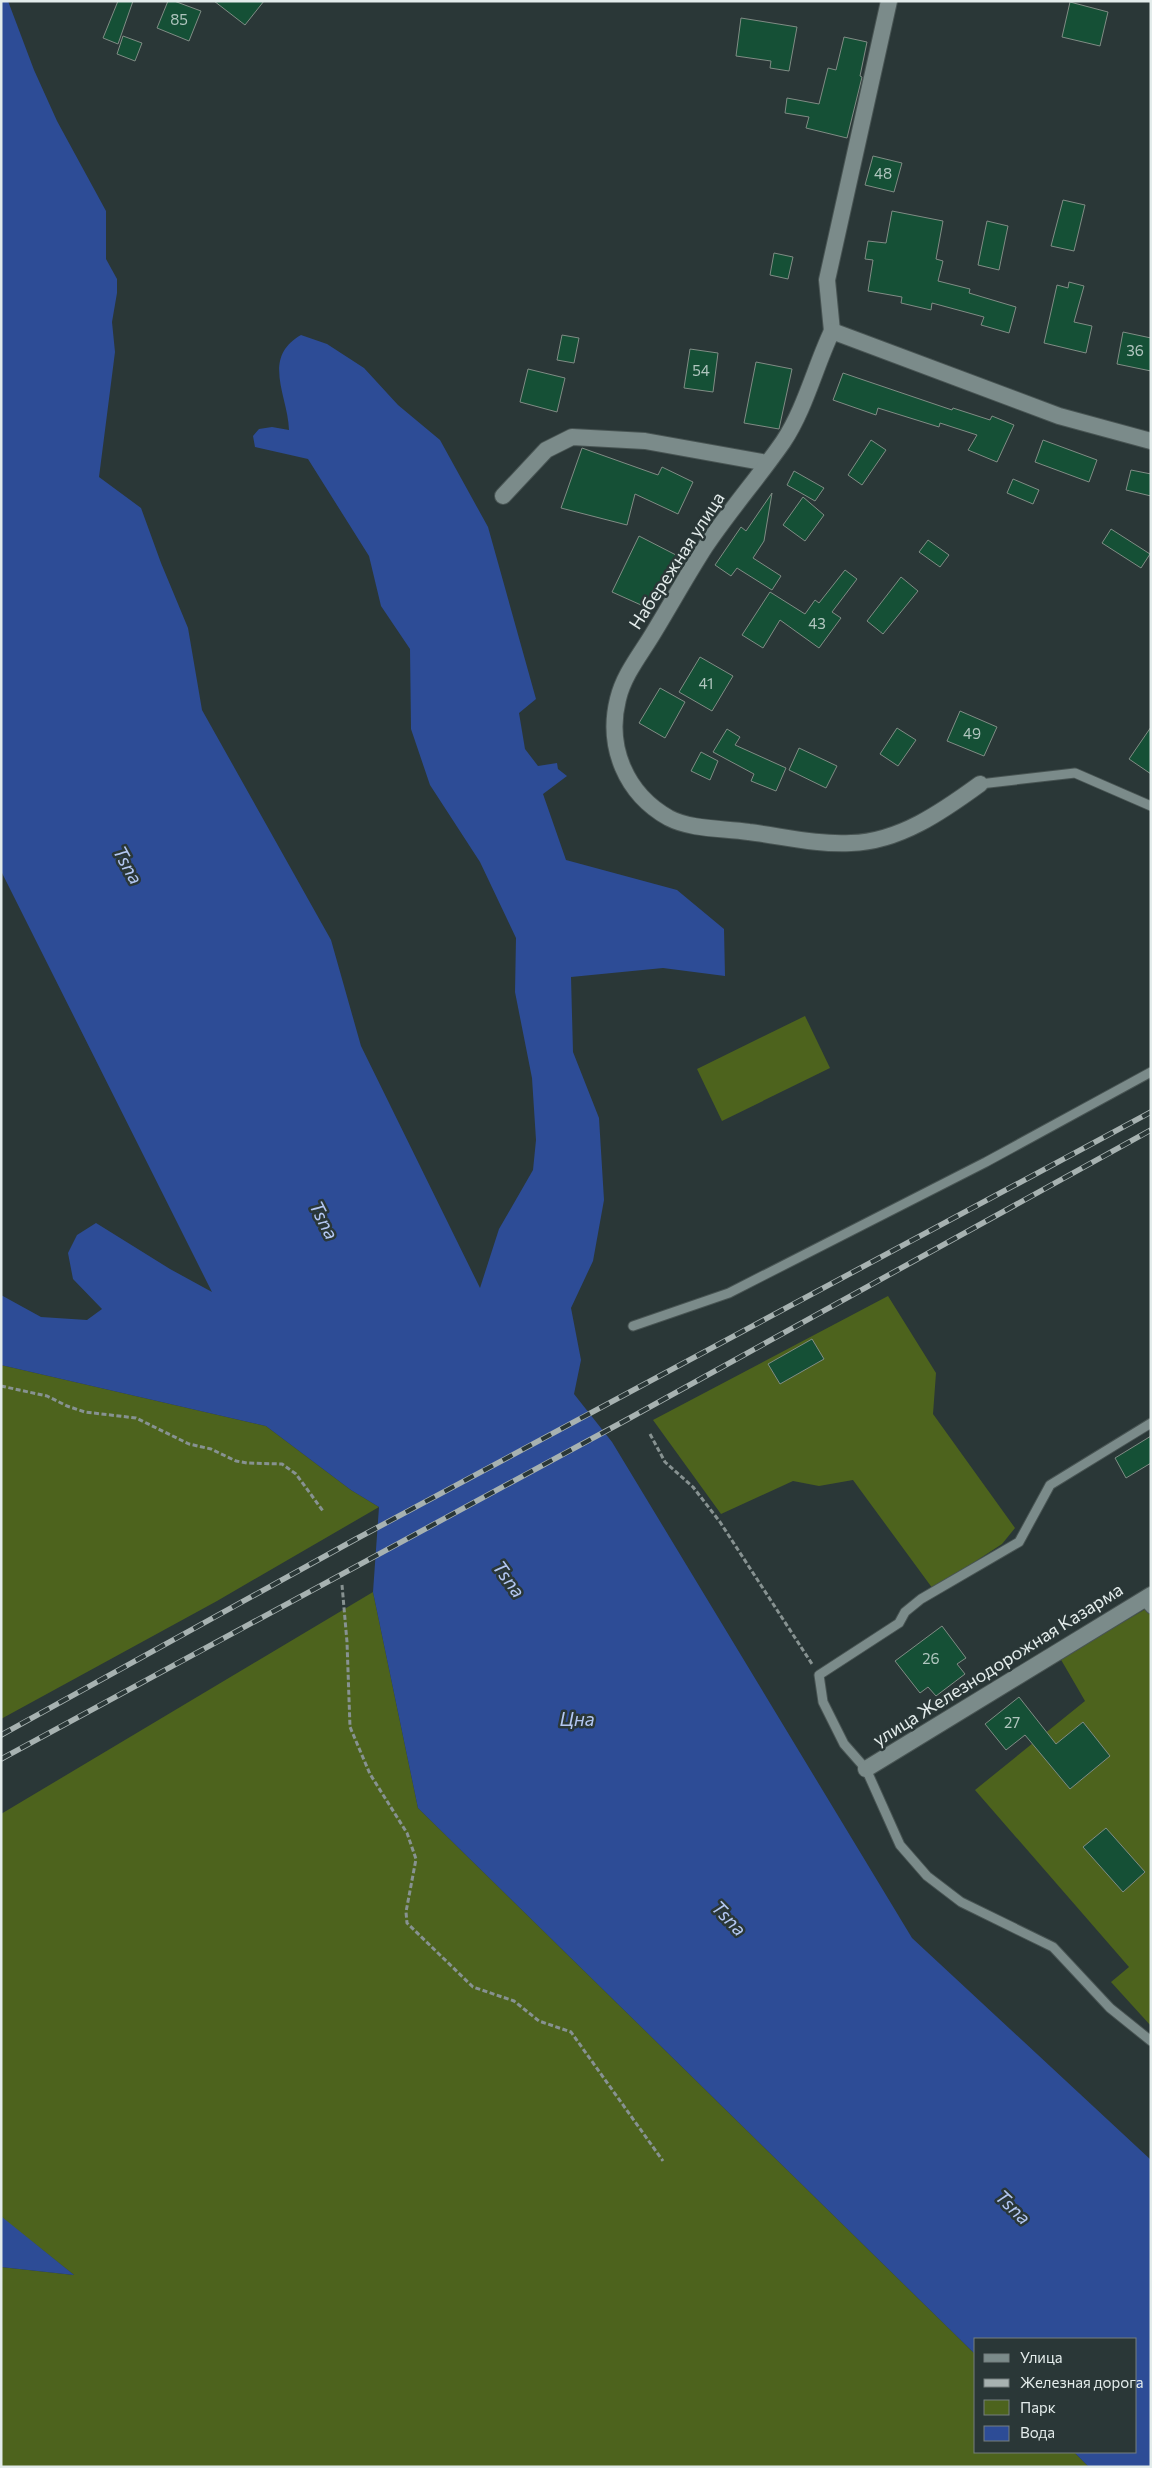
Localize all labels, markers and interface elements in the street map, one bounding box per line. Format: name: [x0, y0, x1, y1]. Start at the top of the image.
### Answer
house number: 85: [170, 10, 188, 28]
house number: 48: [874, 164, 892, 182]
house number: 36: [1126, 341, 1144, 359]
house number: 54: [692, 361, 710, 379]
street label: Набережная улица: [624, 488, 729, 633]
house number: 43: [808, 614, 826, 632]
house number: 41: [699, 674, 713, 692]
house number: 49: [963, 724, 981, 742]
water label: Tsna: [109, 842, 148, 888]
water label: Tsna: [305, 1197, 344, 1243]
water label: Tsna: [488, 1556, 531, 1602]
street label: улица Железнодорожная Казарма: [868, 1578, 1127, 1750]
house number: 26: [922, 1649, 940, 1667]
water label: Цна: [559, 1707, 595, 1730]
house number: 27: [1004, 1713, 1020, 1731]
water label: Tsna: [707, 1895, 752, 1940]
water label: Tsna: [991, 2184, 1036, 2229]
legend: [974, 2338, 1137, 2453]
text: Улица: [1020, 2348, 1062, 2366]
text: Железная дорога: [1020, 2373, 1144, 2391]
text: Парк: [1020, 2398, 1056, 2416]
text: Вода: [1020, 2423, 1055, 2441]

